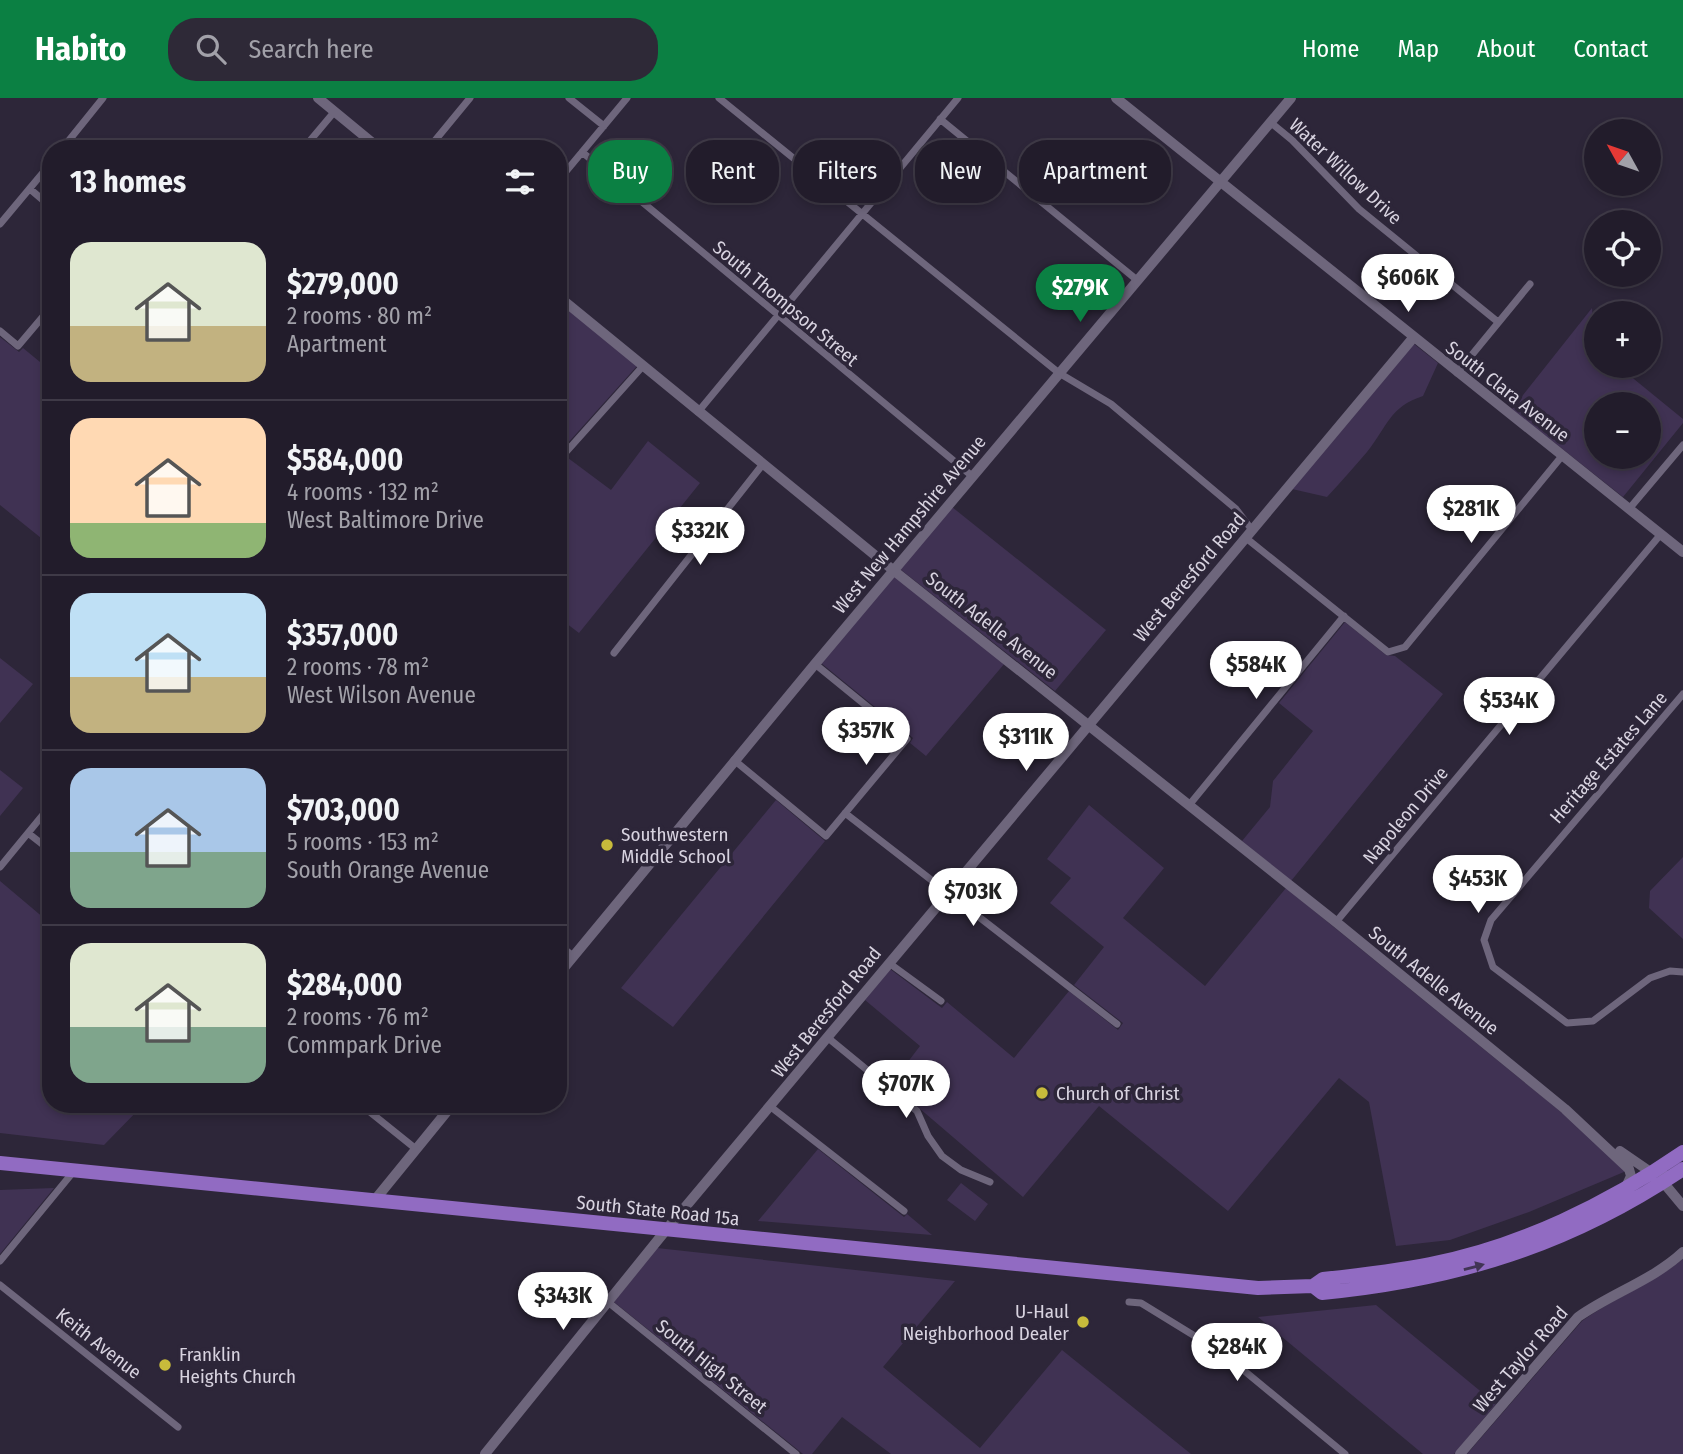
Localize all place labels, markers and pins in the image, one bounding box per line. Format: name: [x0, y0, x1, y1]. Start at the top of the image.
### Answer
pin: $606K: [1359, 254, 1457, 314]
pin: $279K: [1031, 264, 1129, 324]
pin: $281K: [1422, 486, 1520, 545]
pin: $332K: [651, 508, 749, 567]
pin: $584K: [1207, 642, 1305, 701]
pin: $534K: [1460, 678, 1558, 737]
pin: $357K: [817, 708, 915, 767]
pin: $311K: [977, 714, 1075, 773]
place label: Southwestern Middle School: [621, 823, 731, 868]
marker: Southwestern Middle School: [599, 837, 615, 853]
pin: $453K: [1429, 856, 1527, 915]
pin: $703K: [924, 868, 1022, 928]
pin: $707K: [857, 1060, 955, 1120]
place label: Church of Christ: [1056, 1082, 1180, 1105]
marker: Church of Christ: [1034, 1085, 1050, 1101]
pin: $343K: [514, 1272, 612, 1332]
place label: U-Haul Neighborhood Dealer: [903, 1300, 1069, 1345]
marker: U-Haul Neighborhood Dealer: [1075, 1314, 1091, 1330]
pin: $284K: [1188, 1324, 1286, 1383]
place label: Franklin Heights Church: [179, 1343, 296, 1388]
marker: Franklin Heights Church: [157, 1357, 173, 1373]

